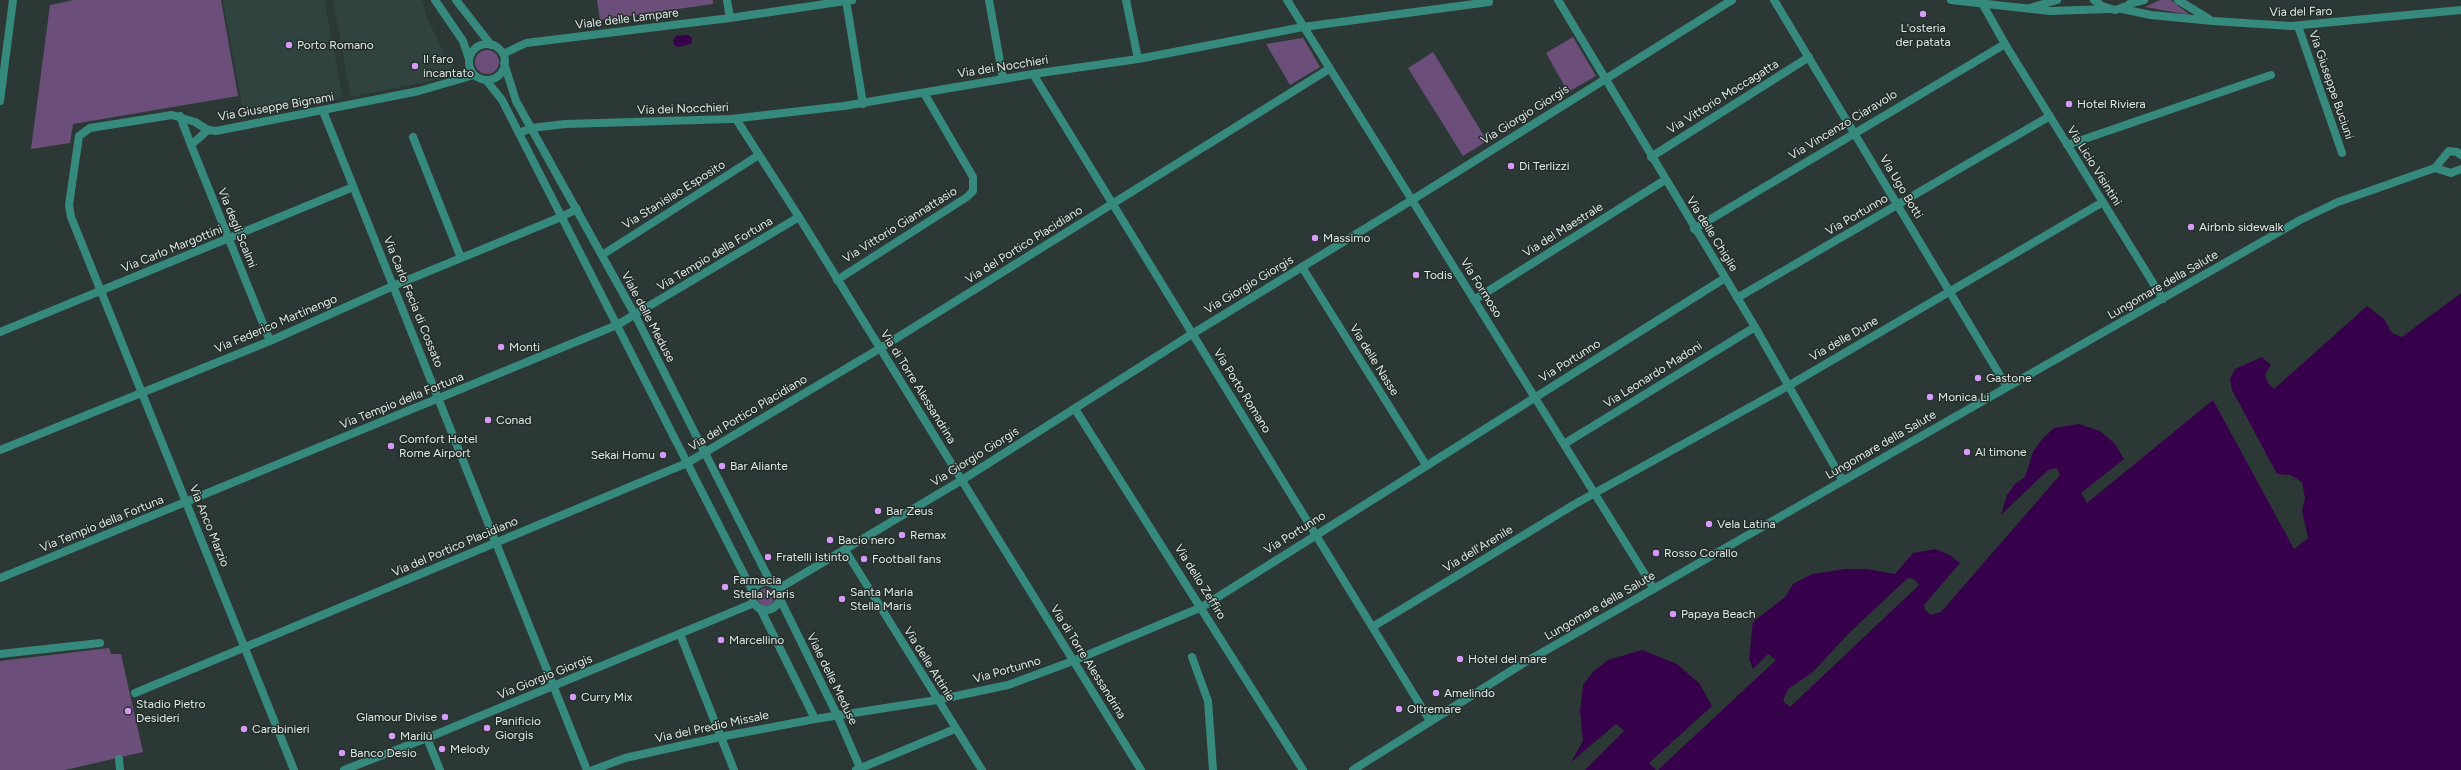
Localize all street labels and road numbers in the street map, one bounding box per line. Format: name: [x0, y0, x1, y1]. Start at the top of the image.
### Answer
street label: Via del Faro: [2269, 4, 2333, 20]
street label: Viale delle Lampare: [574, 6, 680, 32]
street label: Via Giuseppe Buciuni: [2306, 29, 2356, 141]
street label: Via dei Nocchieri: [957, 53, 1049, 81]
street label: Via Vittorio Moccagatta: [1665, 57, 1781, 137]
street label: Via Giorgio Giorgis: [1478, 82, 1572, 148]
street label: Via Vincenzo Ciaravolo: [1786, 87, 1900, 163]
street label: Via Giuseppe Bignami: [217, 90, 335, 124]
street label: Via dei Nocchieri: [637, 100, 729, 118]
street label: Via Licio Visintini: [2064, 123, 2124, 209]
street label: Via Ugo Botti: [1876, 153, 1926, 221]
street label: Via Stanislao Esposito: [620, 157, 728, 233]
street label: Via Vittorio Giannattasio: [840, 184, 960, 266]
street label: Via degli Scalmi: [214, 186, 260, 270]
street label: Via Portunno: [1823, 191, 1891, 239]
street label: Via delle Chiglie: [1683, 194, 1741, 274]
street label: Via del Maestrale: [1520, 200, 1606, 260]
street label: Via del Portico Placidiano: [963, 203, 1085, 287]
street label: Via Tempio della Fortuna: [655, 214, 775, 294]
street label: Via Carlo Margottini: [120, 222, 224, 276]
street label: Via Carlo Fecia di Cossato: [380, 234, 446, 370]
street label: Lungomare della Salute: [2105, 247, 2221, 323]
street label: Via Giorgio Giorgis: [1202, 253, 1296, 317]
street label: Via Formoso: [1457, 256, 1505, 320]
street label: Viale delle Meduse: [618, 269, 678, 365]
street label: Via Federico Martinengo: [213, 292, 339, 356]
street label: Via delle Dune: [1807, 314, 1881, 364]
street label: Via delle Nasse: [1346, 322, 1402, 398]
street label: Via di Torre Alessandrina: [877, 327, 959, 447]
street label: Via Portunno: [1537, 336, 1603, 386]
street label: Via Leonardo Madoni: [1601, 339, 1705, 411]
street label: Via Porto Romano: [1210, 346, 1274, 436]
street label: Via Tempio della Fortuna: [338, 370, 466, 432]
street label: Via del Portico Placidiano: [686, 372, 810, 454]
street label: Lungomare della Salute: [1823, 407, 1939, 483]
street label: Via Giorgio Giorgis: [928, 424, 1022, 490]
street label: Via Anco Marzio: [186, 483, 232, 569]
street label: Via Tempio della Fortuna: [38, 493, 166, 555]
street label: Via Portunno: [1262, 508, 1328, 558]
street label: Via del Portico Placidiano: [390, 514, 520, 580]
street label: Via dell'Arenile: [1440, 523, 1516, 575]
street label: Via dello Zeffiro: [1171, 542, 1229, 622]
street label: Lungomare della Salute: [1542, 568, 1658, 644]
street label: Via di Torre Alessandrina: [1047, 602, 1129, 722]
street label: Via delle Attinie: [900, 624, 958, 704]
street label: Viale delle Meduse: [804, 631, 860, 727]
street label: Via Giorgio Giorgis: [495, 651, 595, 703]
street label: Via Portunno: [972, 653, 1042, 687]
street label: Via del Predio Missale: [654, 708, 770, 746]

